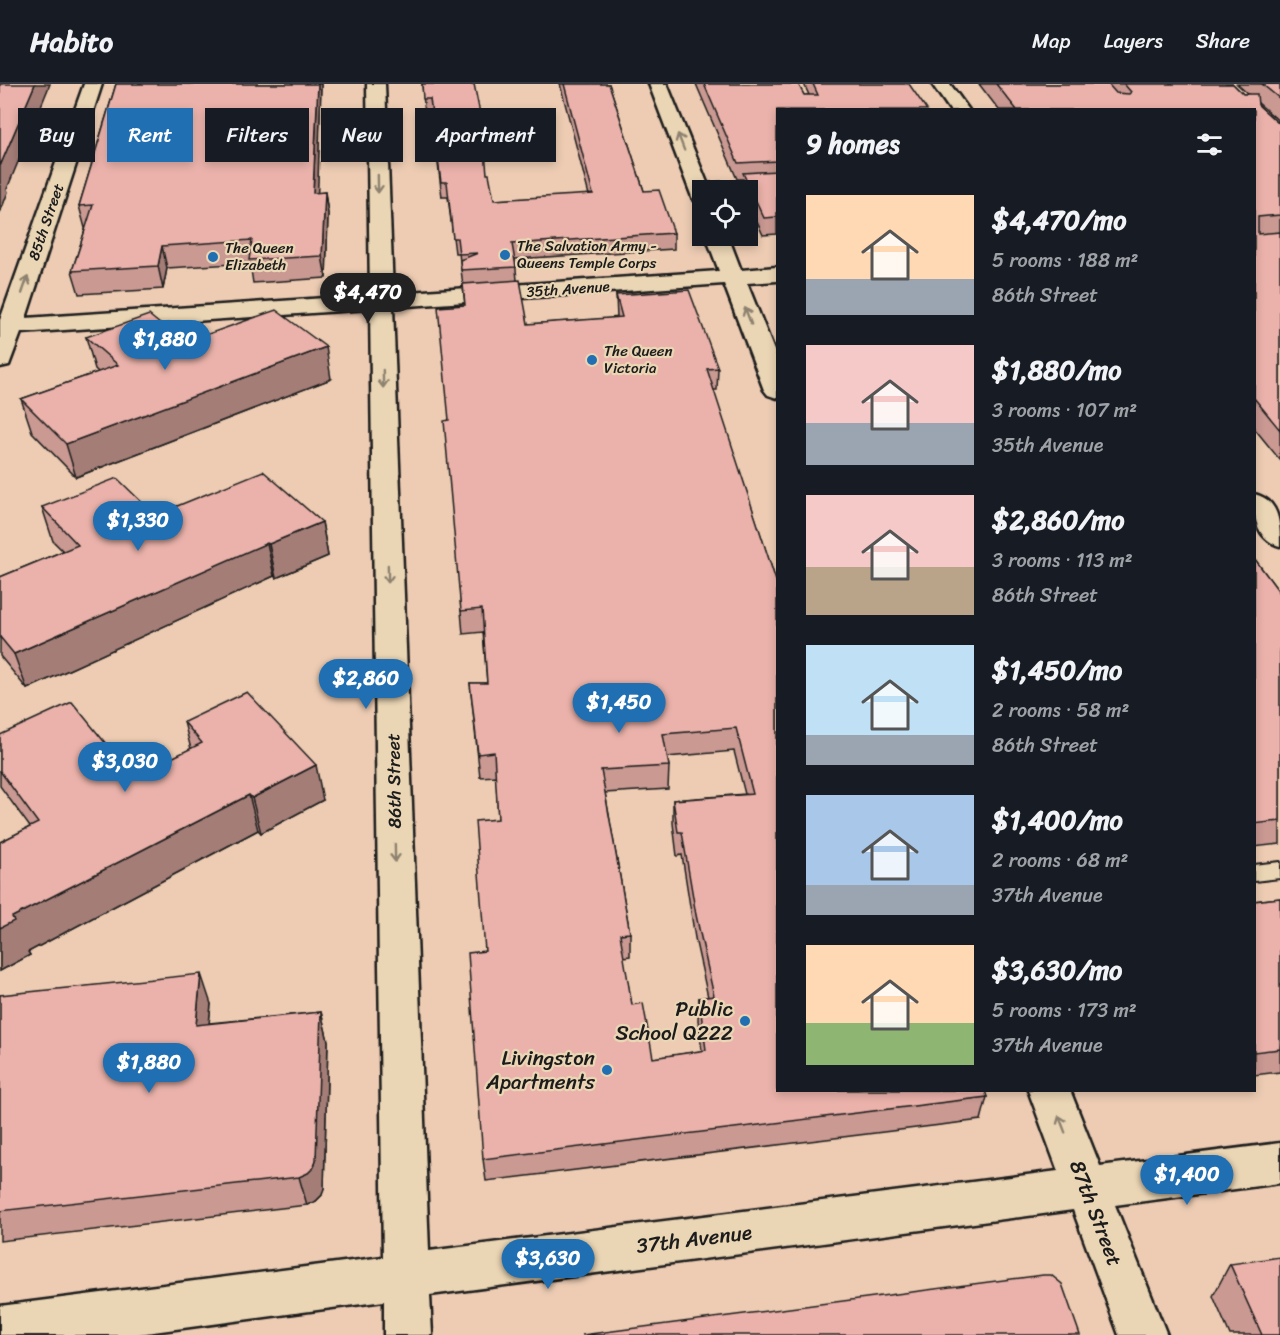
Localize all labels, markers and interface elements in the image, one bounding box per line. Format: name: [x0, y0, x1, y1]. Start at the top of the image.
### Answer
text: Habito: [30, 17, 113, 66]
text: Map: [1032, 22, 1071, 60]
text: Layers: [1104, 22, 1163, 60]
text: Share: [1196, 22, 1250, 60]
chip: Buy: [18, 108, 95, 162]
chip: Rent: [107, 108, 193, 162]
chip: Filters: [205, 108, 309, 162]
chip: New: [321, 108, 403, 162]
chip: Apartment: [415, 108, 556, 162]
text: 9 homes: [806, 121, 900, 167]
icon: filters: [1193, 128, 1226, 161]
one-way arrow: [675, 133, 686, 152]
one-way arrow: [373, 174, 384, 194]
street label: 85th Street: [21, 179, 71, 264]
map controls: [692, 180, 758, 246]
button: locate: [692, 180, 758, 246]
text: $4,470/mo: [992, 197, 1126, 243]
icon: home: [854, 219, 926, 291]
place label: The Salvation Army - Queens Temple Corps: [517, 233, 657, 276]
place label: The Queen Elizabeth: [225, 235, 294, 278]
text: 5 rooms · 188 m²: [992, 243, 1138, 278]
marker: The Salvation Army - Queens Temple Corps: [498, 248, 512, 262]
marker: The Queen Elizabeth: [206, 250, 220, 264]
pin: $4,470: [319, 273, 417, 324]
street label: 35th Avenue: [525, 273, 611, 305]
text: $4,470: [334, 275, 402, 310]
one-way arrow: [21, 276, 32, 294]
text: 86th Street: [992, 278, 1098, 313]
one-way arrow: [742, 307, 753, 325]
pin: $1,880: [116, 320, 214, 371]
text: $1,880: [133, 322, 197, 357]
place label: The Queen Victoria: [604, 338, 673, 381]
text: $1,880/mo: [992, 347, 1122, 393]
marker: The Queen Victoria: [585, 353, 599, 367]
one-way arrow: [378, 369, 389, 389]
icon: home: [854, 369, 926, 441]
text: 3 rooms · 107 m²: [992, 393, 1137, 428]
text: 35th Avenue: [992, 428, 1103, 463]
text: $2,860/mo: [992, 497, 1124, 543]
pin: $1,330: [89, 501, 187, 552]
text: $1,330: [107, 503, 169, 538]
icon: home: [854, 519, 926, 591]
text: 3 rooms · 113 m²: [992, 543, 1133, 578]
one-way arrow: [383, 564, 394, 584]
text: 86th Street: [992, 578, 1098, 613]
text: $1,450/mo: [992, 647, 1122, 693]
pin: $2,860: [317, 659, 415, 710]
text: $2,860: [333, 661, 399, 696]
icon: home: [854, 669, 926, 741]
pin: $1,450: [570, 683, 668, 734]
text: $1,450: [587, 685, 651, 720]
text: 2 rooms · 58 m²: [992, 693, 1129, 728]
text: 86th Street: [992, 728, 1098, 763]
street label: 86th Street: [377, 733, 411, 829]
pin: $3,030: [76, 742, 174, 793]
text: $3,030: [92, 744, 158, 779]
text: $1,400/mo: [992, 797, 1123, 843]
icon: home: [854, 819, 926, 891]
one-way arrow: [390, 843, 401, 863]
text: 2 rooms · 68 m²: [992, 843, 1128, 878]
text: 37th Avenue: [992, 878, 1103, 913]
text: $3,630/mo: [992, 947, 1122, 993]
icon: home: [854, 969, 926, 1041]
place label: Public School Q222: [616, 990, 734, 1052]
text: 5 rooms · 173 m²: [992, 993, 1137, 1028]
marker: Public School Q222: [738, 1014, 752, 1028]
text: 37th Avenue: [992, 1028, 1103, 1063]
place label: Livingston Apartments: [485, 1039, 595, 1101]
pin: $1,880: [100, 1043, 198, 1094]
text: $1,880: [117, 1045, 181, 1080]
marker: Livingston Apartments: [600, 1063, 614, 1077]
one-way arrow: [1056, 1115, 1067, 1133]
street label: 87th Street: [1058, 1154, 1134, 1272]
pin: $1,400: [1138, 1155, 1236, 1206]
text: $1,400: [1154, 1157, 1220, 1192]
street label: 37th Avenue: [634, 1213, 754, 1265]
pin: $3,630: [499, 1239, 597, 1290]
text: $3,630: [516, 1241, 580, 1276]

